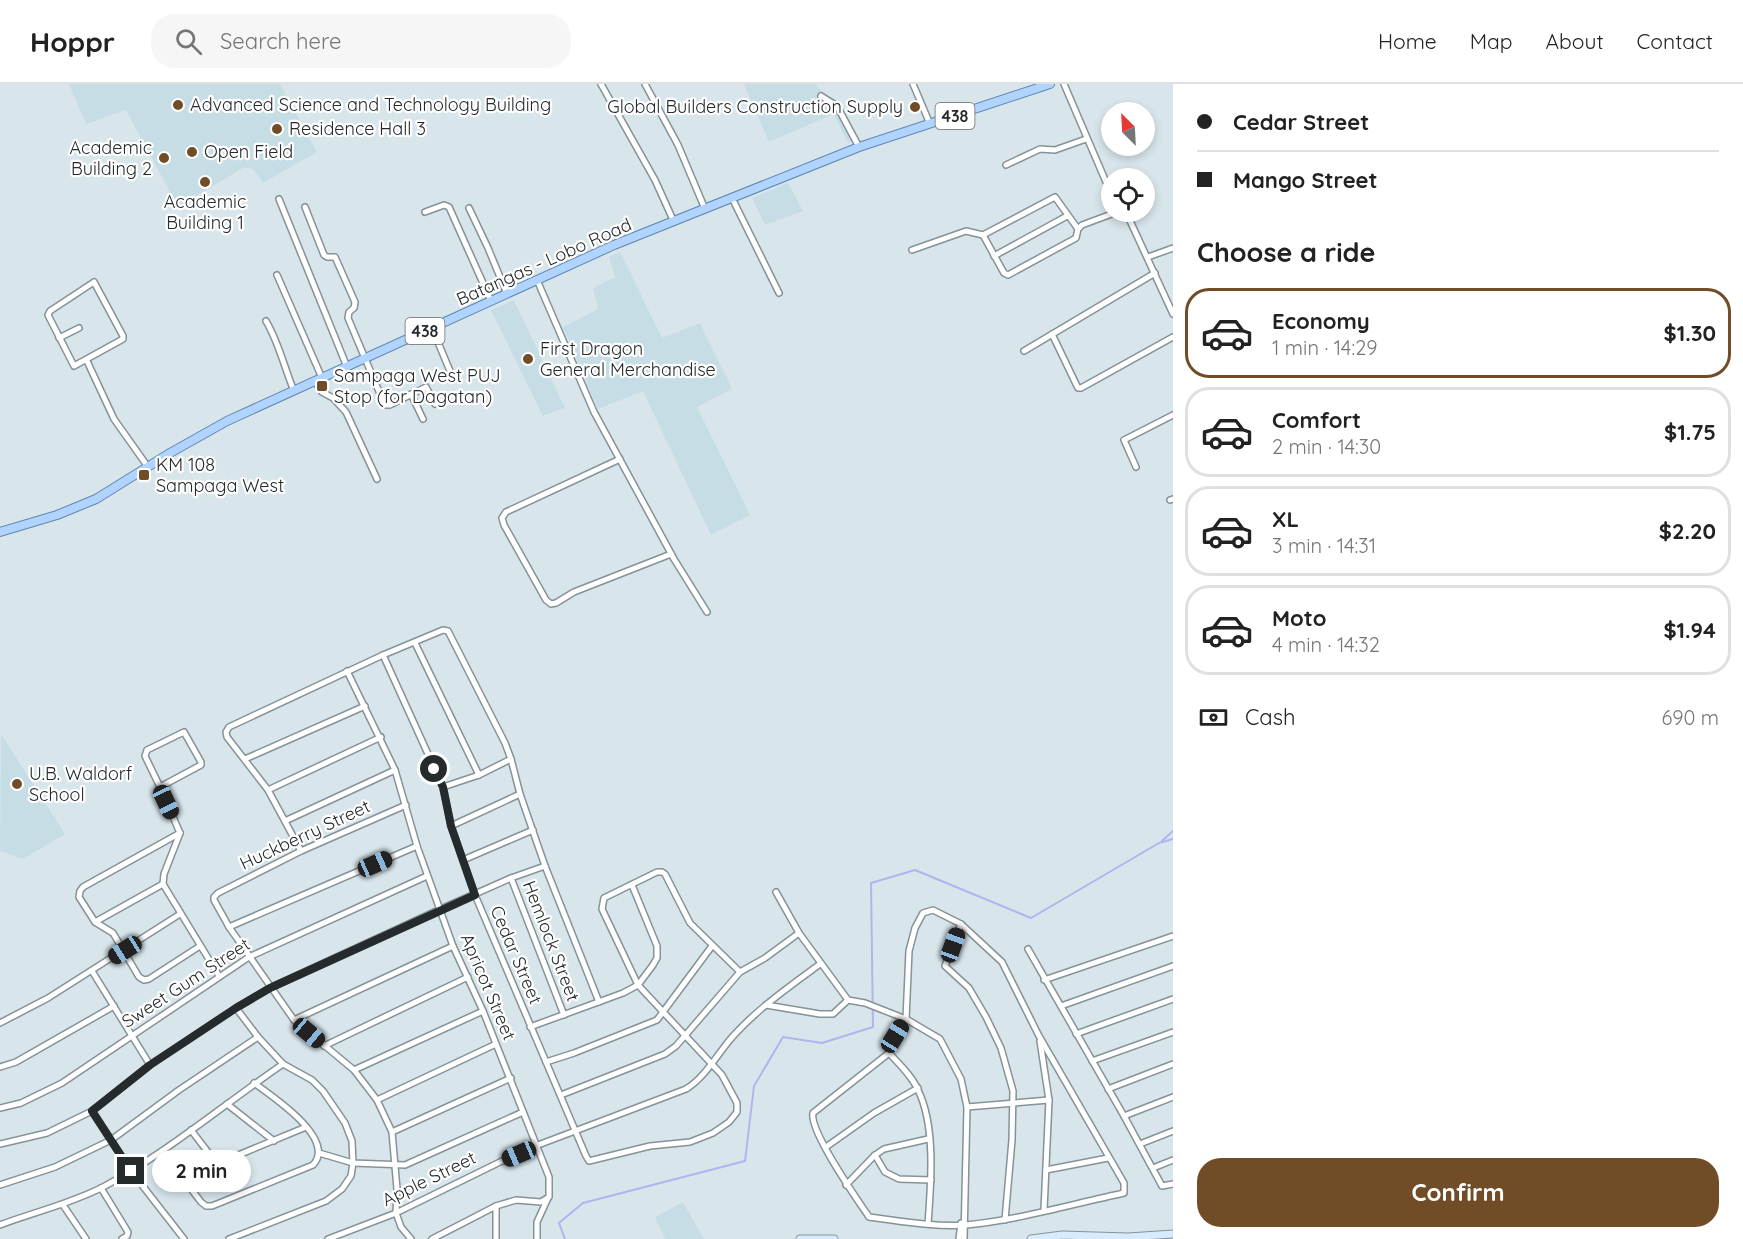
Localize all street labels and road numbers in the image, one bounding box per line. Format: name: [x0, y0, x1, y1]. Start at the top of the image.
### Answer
road number: 438: [936, 103, 974, 129]
street label: Batangas - Lobo Road: [453, 213, 635, 311]
road number: 438: [406, 318, 444, 344]
street label: Huckberry Street: [236, 794, 374, 875]
street label: Hemlock Street: [518, 877, 585, 1004]
street label: Cedar Street: [485, 902, 548, 1008]
street label: Apricot Street: [456, 930, 521, 1044]
street label: Sweet Gum Street: [117, 933, 254, 1033]
street label: Apple Street: [378, 1146, 480, 1211]

